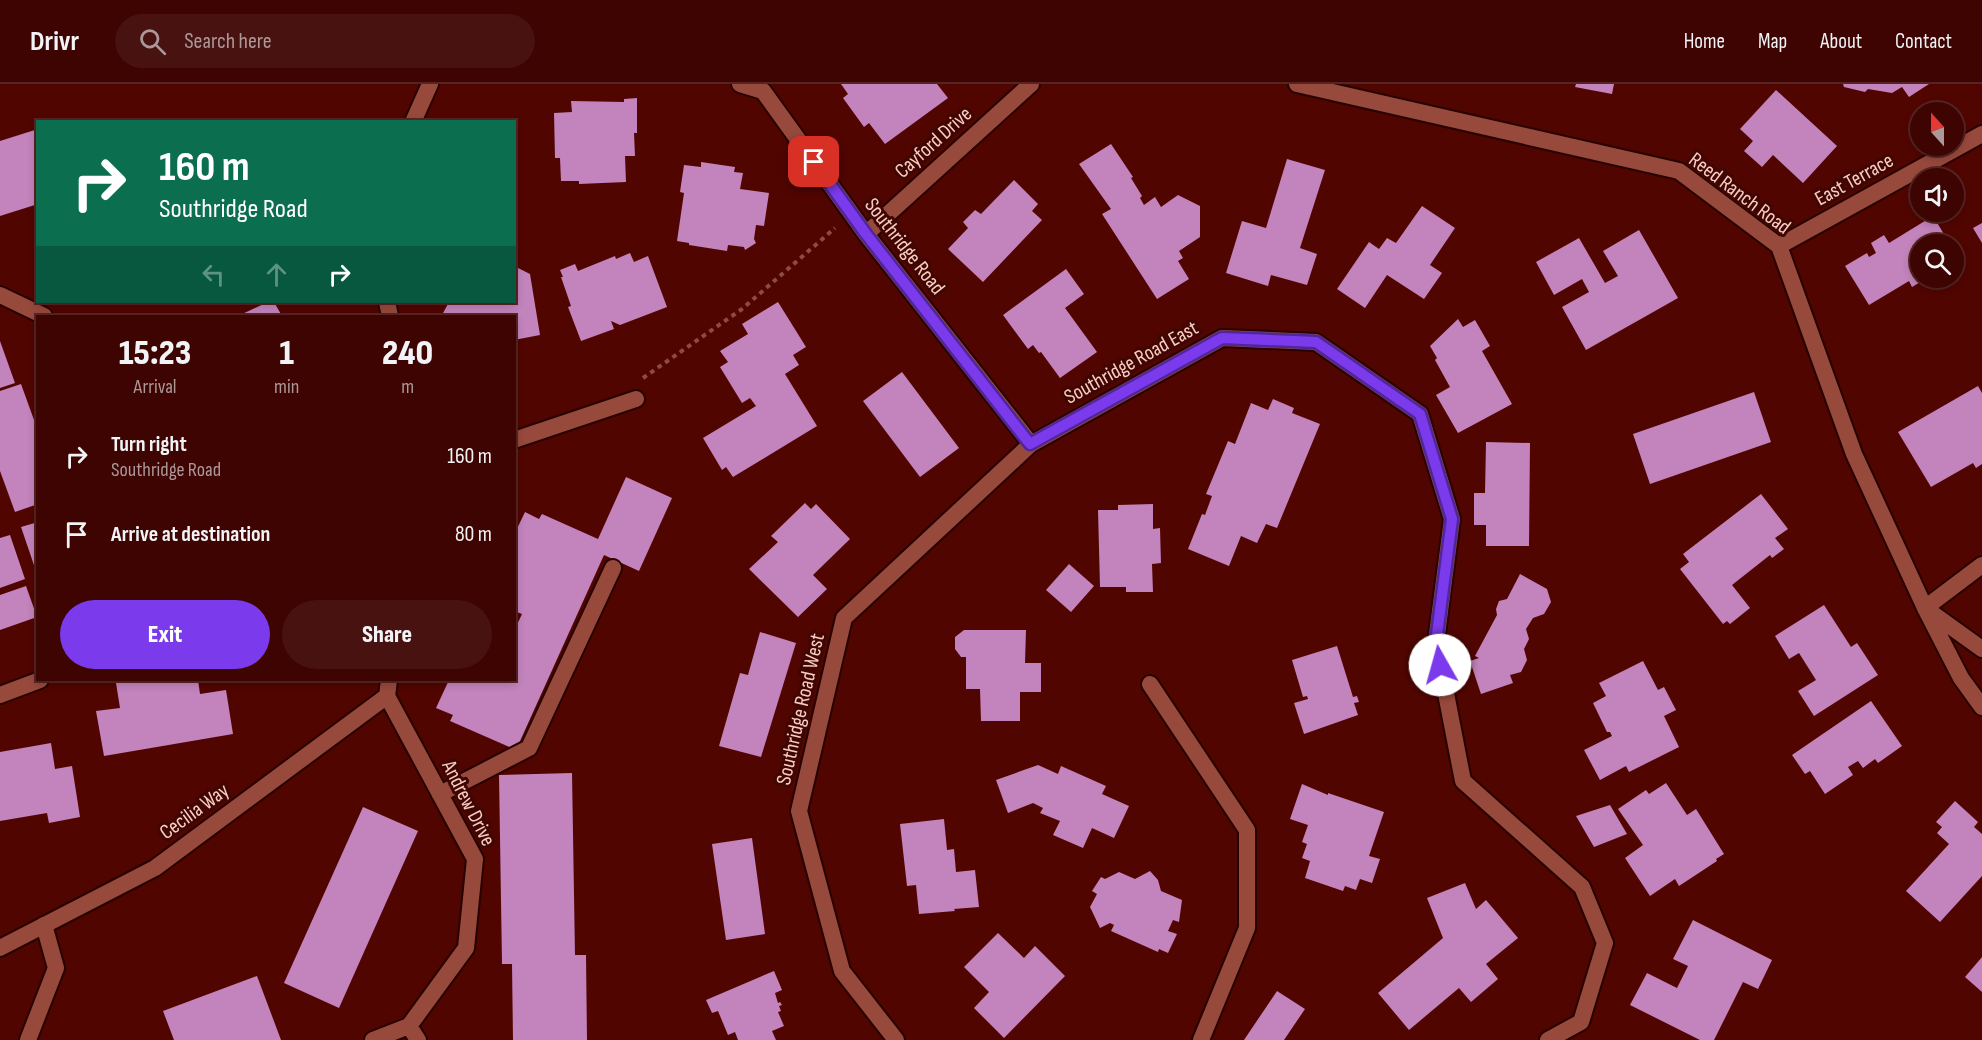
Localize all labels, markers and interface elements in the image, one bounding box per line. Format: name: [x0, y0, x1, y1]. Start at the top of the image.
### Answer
search box: [115, 14, 535, 68]
text: Drivr: [30, 25, 79, 58]
icon: search: [136, 25, 169, 58]
text: Search here: [184, 28, 272, 55]
text: Home: [1684, 29, 1725, 54]
text: Map: [1758, 29, 1787, 54]
text: About: [1820, 29, 1862, 54]
text: Contact: [1895, 29, 1952, 54]
street label: Cayford Drive: [890, 101, 977, 183]
north arrow: [1910, 102, 1964, 156]
map controls: [1910, 102, 1964, 288]
pin: [788, 136, 839, 187]
text: 160 m: [159, 142, 250, 193]
icon: right: [60, 144, 138, 222]
icon: arrive: [797, 145, 830, 178]
street label: Reed Ranch Road: [1684, 147, 1795, 240]
street label: East Terrace: [1811, 148, 1898, 211]
button: sound: [1910, 168, 1964, 222]
text: Southridge Road: [159, 193, 308, 225]
street label: Southridge Road: [859, 193, 950, 300]
button: search: [1910, 234, 1964, 288]
icon: left: [197, 258, 230, 291]
icon: ahead: [260, 258, 293, 291]
icon: right: [323, 258, 356, 291]
street label: Southridge Road East: [1060, 315, 1203, 410]
text: 15:23: [119, 332, 191, 375]
text: 1: [279, 332, 294, 375]
text: 240: [382, 332, 433, 375]
text: Arrival: [134, 375, 177, 399]
text: min: [274, 375, 299, 399]
text: m: [401, 375, 414, 399]
text: Turn right: [111, 431, 187, 458]
icon: right: [60, 440, 93, 473]
text: 160 m: [447, 443, 492, 470]
text: Southridge Road: [111, 458, 221, 482]
icon: arrive: [60, 518, 93, 551]
text: Arrive at destination: [111, 521, 270, 548]
text: 80 m: [455, 521, 492, 548]
button: Exit: [60, 600, 270, 669]
button: Share: [282, 600, 492, 669]
street label: Southridge Road West: [771, 631, 830, 787]
position arrow: [1408, 633, 1472, 697]
street label: Andrew Drive: [436, 755, 501, 850]
street label: Cecilia Way: [155, 778, 234, 845]

